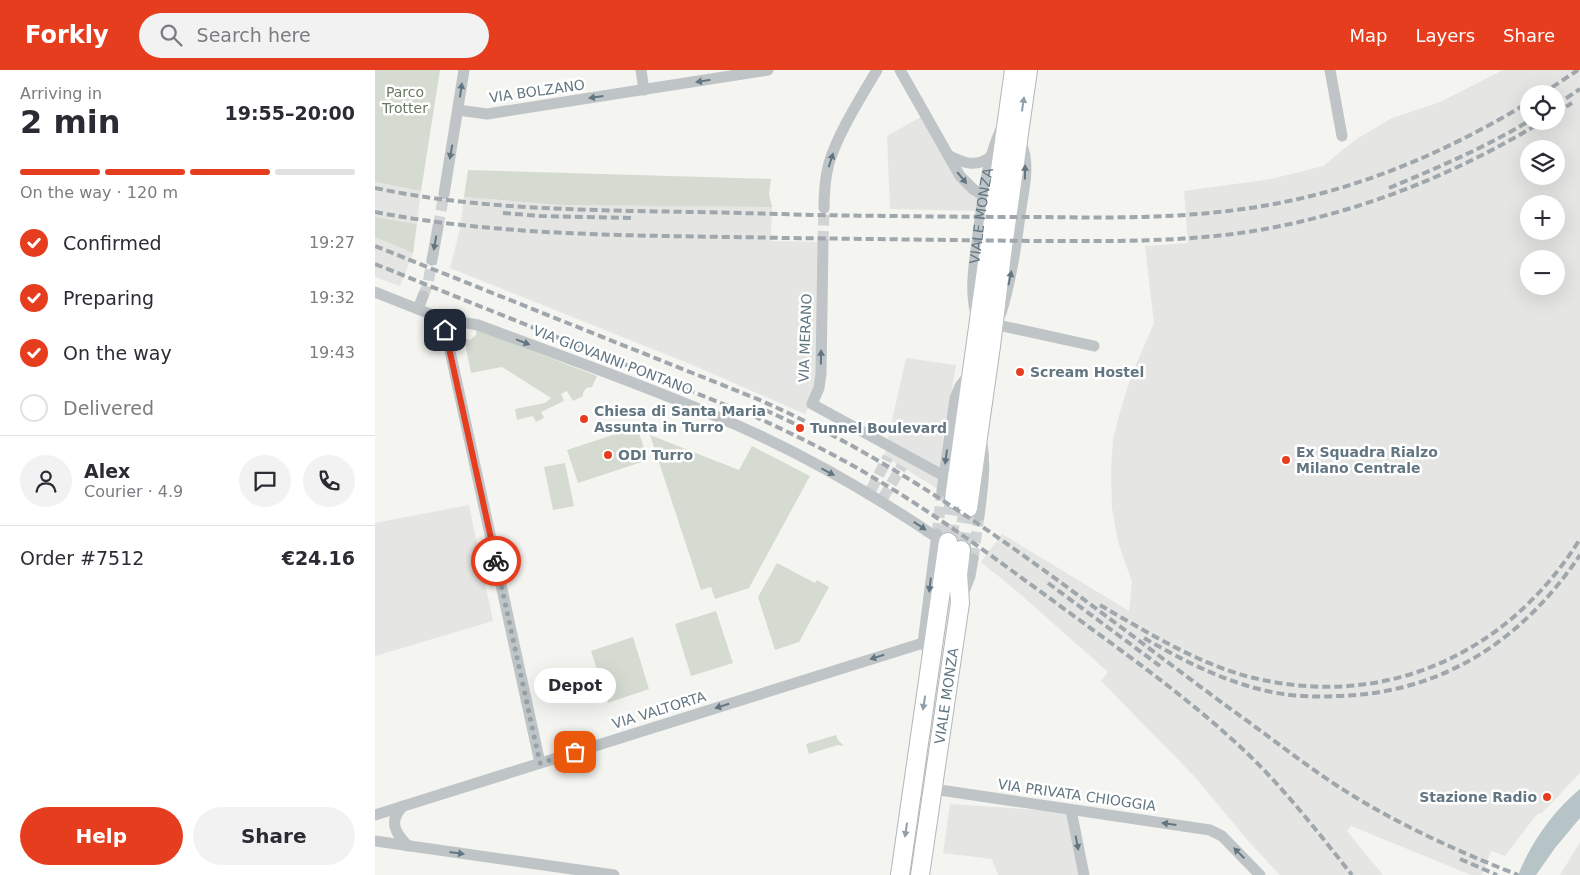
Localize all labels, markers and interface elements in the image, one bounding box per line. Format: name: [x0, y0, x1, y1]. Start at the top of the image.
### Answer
search box: [139, 13, 489, 58]
text: Forkly: [25, 21, 109, 49]
icon: search: [157, 21, 185, 49]
text: Search here: [197, 24, 311, 46]
text: Map: [1349, 25, 1387, 46]
text: Layers: [1415, 25, 1475, 46]
text: Share: [1503, 25, 1555, 46]
street label: VIA BOLZANO: [488, 76, 586, 106]
one-way arrow: [695, 77, 711, 85]
one-way arrow: [458, 82, 466, 98]
text: Arriving in: [20, 84, 102, 103]
park label: Parco Trotter: [381, 84, 428, 116]
map controls: [1520, 85, 1565, 295]
button: locate: [1520, 85, 1565, 130]
one-way arrow: [587, 94, 603, 102]
one-way arrow: [1020, 96, 1028, 112]
text: 19:55–20:00: [225, 102, 355, 124]
text: 2 min: [20, 103, 121, 141]
button: layers: [1520, 140, 1565, 185]
one-way arrow: [447, 144, 455, 160]
one-way arrow: [827, 153, 835, 168]
one-way arrow: [1021, 164, 1029, 180]
street label: VIALE MONZA: [966, 166, 996, 265]
one-way arrow: [957, 171, 968, 184]
text: On the way · 120 m: [20, 183, 178, 202]
button: +: [1520, 195, 1565, 240]
icon: check: [20, 229, 48, 257]
text: Confirmed: [63, 232, 162, 254]
text: 19:27: [309, 233, 355, 252]
one-way arrow: [431, 236, 439, 252]
button: −: [1520, 250, 1565, 295]
one-way arrow: [1006, 271, 1014, 286]
icon: check: [20, 284, 48, 312]
text: Preparing: [63, 287, 154, 309]
text: 19:32: [309, 288, 355, 307]
street label: VIA MERANO: [795, 293, 815, 383]
pin: [424, 309, 466, 351]
icon: home: [431, 316, 459, 344]
street label: VIA GIOVANNI PONTANO: [531, 322, 695, 398]
icon: check: [20, 339, 48, 367]
one-way arrow: [516, 339, 531, 346]
text: On the way: [63, 342, 172, 364]
text: 19:43: [309, 343, 355, 362]
one-way arrow: [817, 349, 825, 365]
place label: Scream Hostel: [1030, 364, 1144, 380]
marker: Scream Hostel: [1014, 366, 1026, 378]
text: Delivered: [63, 397, 154, 419]
place label: Chiesa di Santa Maria Assunta in Turro: [594, 403, 766, 435]
marker: Chiesa di Santa Maria Assunta in Turro: [578, 413, 590, 425]
place label: Tunnel Boulevard: [810, 420, 947, 436]
marker: Tunnel Boulevard: [794, 422, 806, 434]
place label: Ex Squadra Rialzo Milano Centrale: [1296, 444, 1438, 476]
place label: ODI Turro: [618, 447, 693, 463]
marker: ODI Turro: [602, 449, 614, 461]
one-way arrow: [942, 449, 950, 465]
marker: Ex Squadra Rialzo Milano Centrale: [1280, 454, 1292, 466]
button: person: [20, 455, 72, 507]
button: chat: [239, 455, 291, 507]
button: phone: [303, 455, 355, 507]
text: Alex: [84, 460, 130, 482]
one-way arrow: [821, 468, 835, 476]
text: Courier · 4.9: [84, 482, 183, 501]
one-way arrow: [913, 521, 926, 531]
courier: [471, 536, 521, 586]
text: Order #7512: [20, 547, 144, 569]
text: €24.16: [282, 547, 355, 569]
icon: bike: [482, 547, 510, 575]
one-way arrow: [926, 577, 934, 593]
street label: VIALE MONZA: [931, 646, 961, 745]
one-way arrow: [869, 654, 884, 662]
callout: Depot: [534, 667, 616, 702]
text: Depot: [548, 676, 602, 695]
street label: VIA VALTORTA: [610, 688, 708, 732]
one-way arrow: [920, 695, 928, 711]
one-way arrow: [714, 703, 729, 710]
pin: [554, 731, 596, 773]
icon: bag: [561, 738, 589, 766]
street label: VIA PRIVATA CHIOGGIA: [997, 776, 1158, 814]
place label: Stazione Radio: [1419, 789, 1537, 805]
marker: Stazione Radio: [1541, 791, 1553, 803]
button: Help: [20, 807, 183, 865]
button: Share: [193, 807, 355, 865]
one-way arrow: [1160, 820, 1176, 828]
one-way arrow: [902, 823, 910, 839]
one-way arrow: [1074, 835, 1082, 851]
one-way arrow: [1233, 847, 1245, 859]
one-way arrow: [449, 849, 465, 857]

